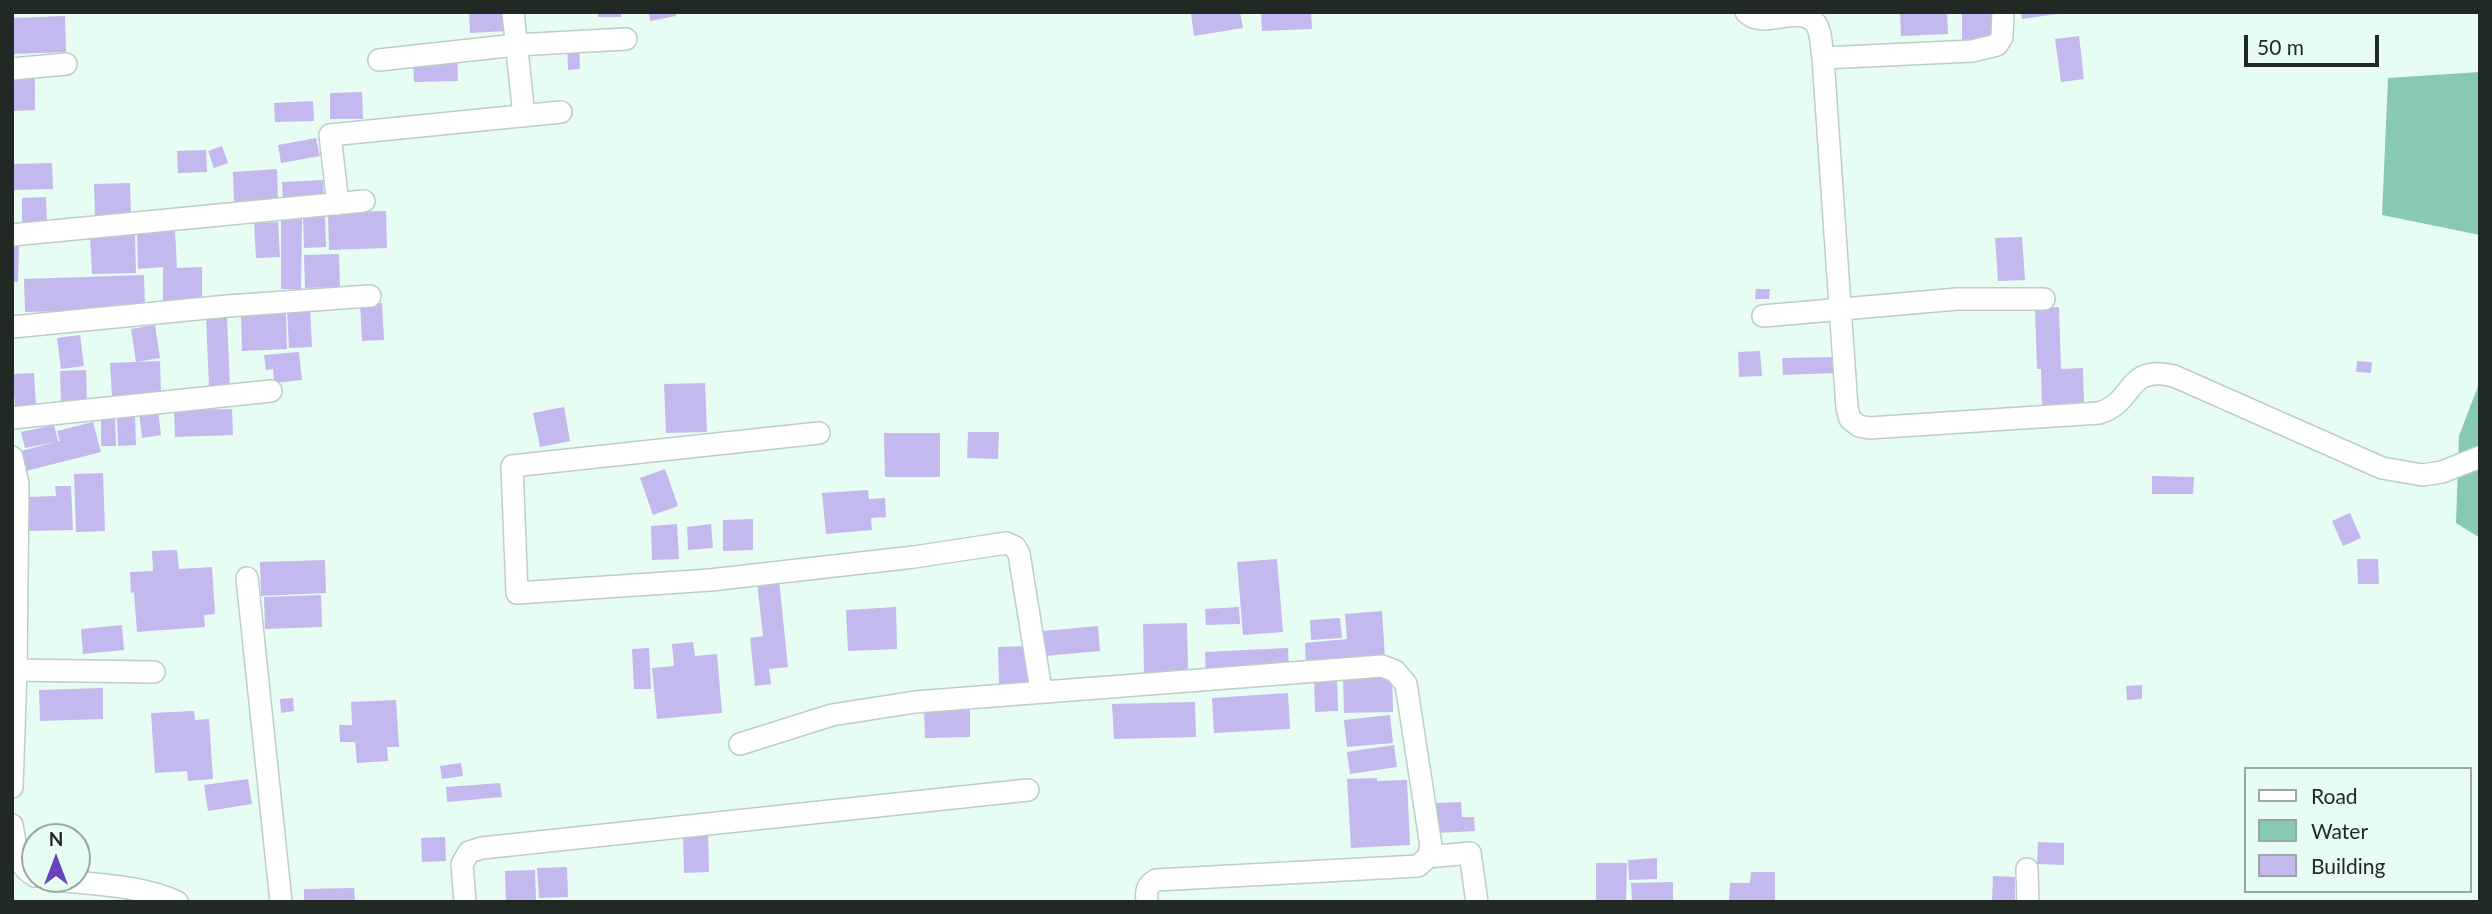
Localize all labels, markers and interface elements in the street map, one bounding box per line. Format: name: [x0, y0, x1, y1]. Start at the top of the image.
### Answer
scale bar: [2247, 21, 2382, 65]
text: 50 m: [2257, 34, 2304, 59]
legend: [2244, 767, 2471, 893]
text: Road: [2311, 783, 2358, 808]
text: Water: [2311, 818, 2368, 843]
north arrow: [21, 823, 91, 893]
text: N: [49, 827, 63, 850]
text: Building: [2311, 853, 2386, 878]

